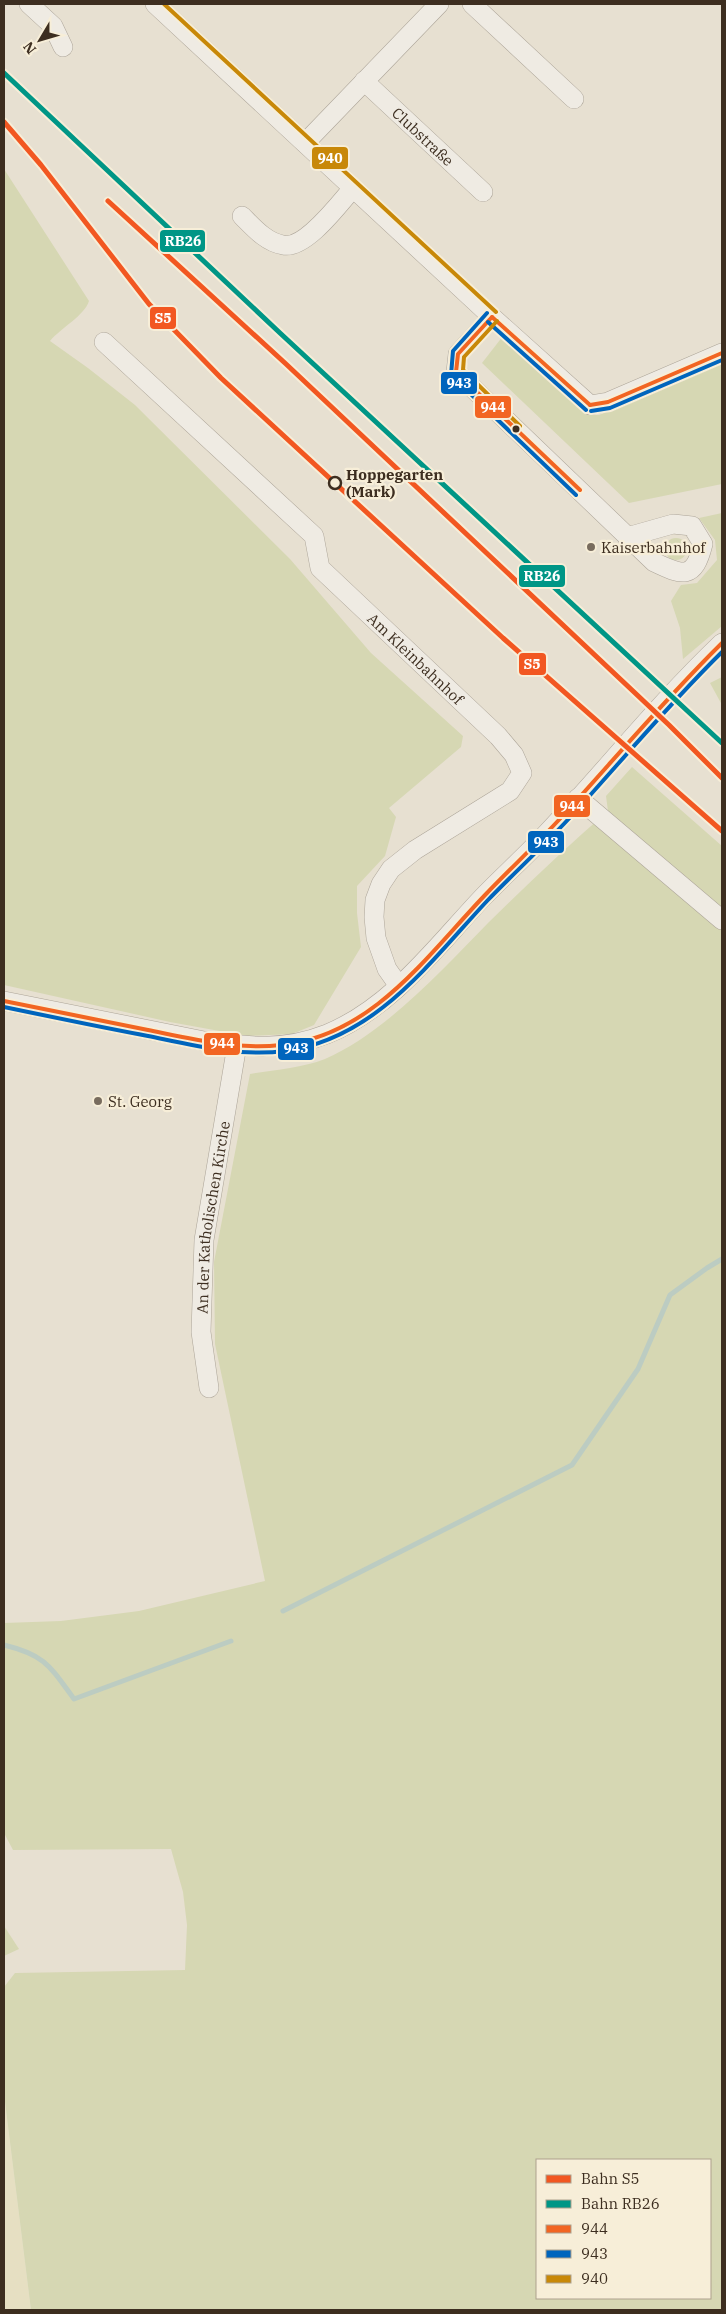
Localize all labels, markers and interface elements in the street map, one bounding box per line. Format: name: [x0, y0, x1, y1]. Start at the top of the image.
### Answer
north arrow: [15, 15, 65, 65]
text: N: [19, 38, 40, 58]
street label: Clubstraße: [388, 103, 458, 170]
line badge: 940: [311, 146, 349, 170]
text: 940: [317, 149, 343, 167]
line badge: RB26: [159, 229, 206, 253]
text: RB26: [165, 232, 201, 250]
line badge: S5: [149, 306, 177, 330]
text: S5: [154, 309, 172, 327]
line badge: 943: [440, 371, 478, 395]
text: 943: [446, 374, 472, 392]
line badge: 944: [474, 395, 512, 419]
text: 944: [480, 398, 506, 416]
unlabelled marker: [511, 424, 521, 434]
place label: Hoppegarten (Mark): [346, 465, 443, 501]
marker: Hoppegarten (Mark): [328, 476, 342, 490]
place label: Kaiserbahnhof: [601, 538, 706, 557]
marker: Kaiserbahnhof: [585, 541, 597, 553]
line badge: RB26: [518, 564, 566, 588]
text: RB26: [524, 567, 560, 585]
street label: Am Kleinbahnhof: [364, 609, 468, 709]
line badge: S5: [518, 652, 547, 676]
text: S5: [523, 655, 541, 673]
line badge: 944: [553, 794, 591, 818]
text: 944: [559, 797, 585, 815]
line badge: 943: [527, 830, 565, 854]
text: 943: [533, 833, 559, 851]
line badge: 944: [203, 1032, 241, 1056]
text: 944: [209, 1034, 235, 1052]
line badge: 943: [277, 1037, 315, 1061]
text: 943: [283, 1039, 309, 1057]
place label: St. Georg: [108, 1092, 172, 1111]
marker: St. Georg: [92, 1095, 104, 1107]
street label: An der Katholischen Kirche: [192, 1120, 233, 1314]
legend: [536, 2159, 711, 2299]
text: Bahn S5: [581, 2169, 640, 2188]
text: Bahn RB26: [581, 2194, 660, 2213]
text: 944: [581, 2219, 608, 2238]
text: 943: [581, 2244, 608, 2263]
text: 940: [581, 2269, 608, 2288]

